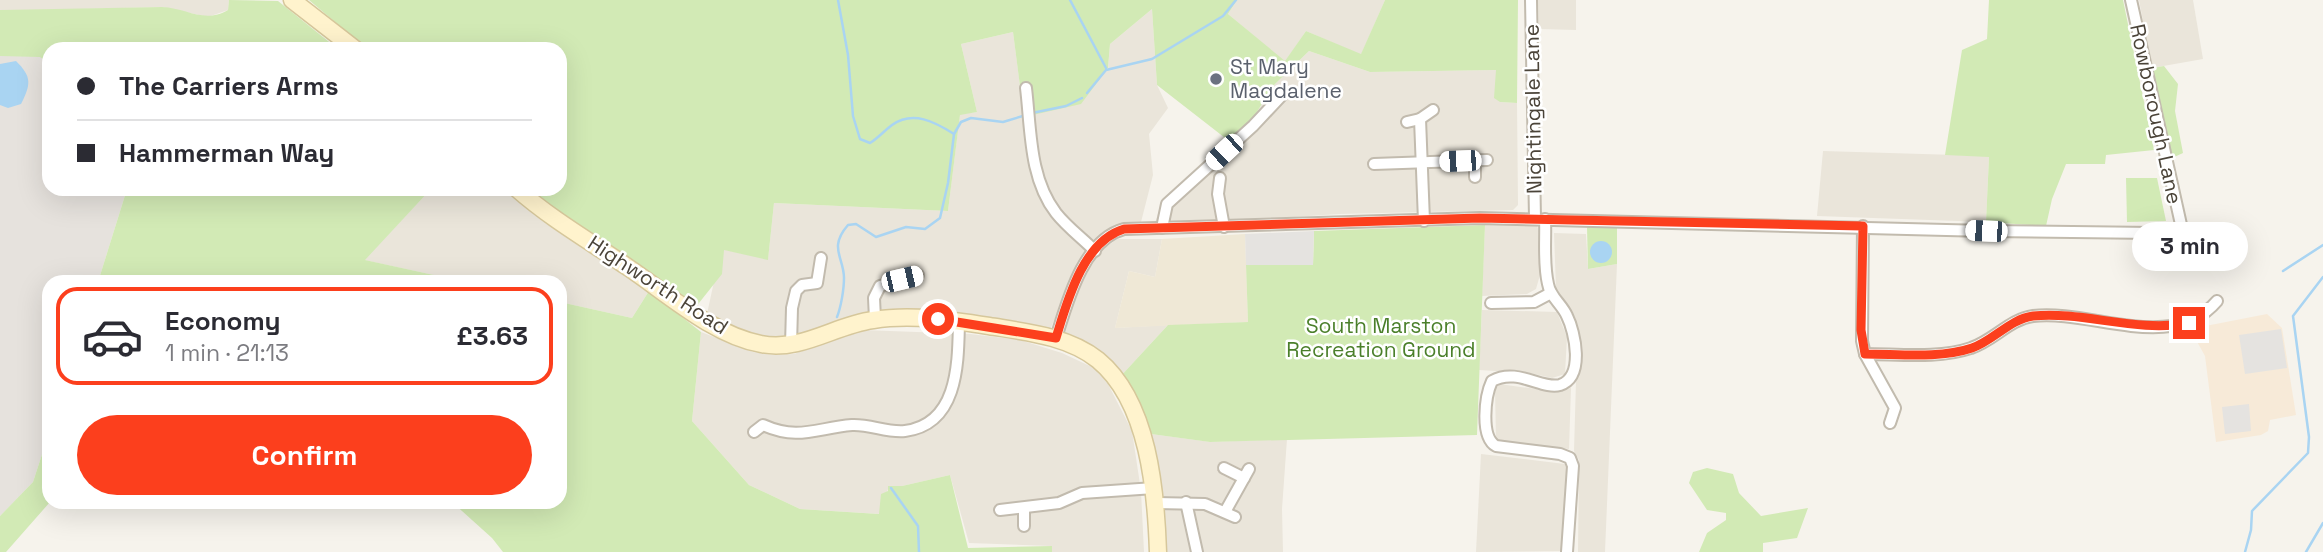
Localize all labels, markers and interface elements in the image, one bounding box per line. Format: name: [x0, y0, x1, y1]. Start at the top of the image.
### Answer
street label: Rowborough Lane: [2124, 21, 2189, 206]
street label: Nightingale Lane: [1518, 24, 1547, 194]
place label: St Mary Magdalene: [1230, 53, 1342, 104]
text: The Carriers Arms: [119, 69, 339, 103]
marker: St Mary Magdalene: [1208, 71, 1224, 87]
car: [1202, 130, 1247, 174]
text: Hammerman Way: [119, 136, 334, 170]
car: [1439, 150, 1482, 172]
car: [1965, 220, 2008, 242]
callout: 3 min: [2131, 222, 2247, 270]
street label: Highworth Road: [583, 229, 734, 340]
text: 3 min: [2160, 231, 2220, 261]
car: [880, 264, 925, 294]
route start: [922, 303, 954, 335]
text: Economy: [165, 304, 281, 338]
icon: car: [81, 305, 144, 368]
route end: [2173, 307, 2205, 339]
park label: South Marston Recreation Ground: [1286, 312, 1476, 363]
text: £3.63: [456, 319, 528, 353]
text: 1 min · 21:13: [165, 338, 289, 368]
button: Confirm: [77, 415, 532, 495]

